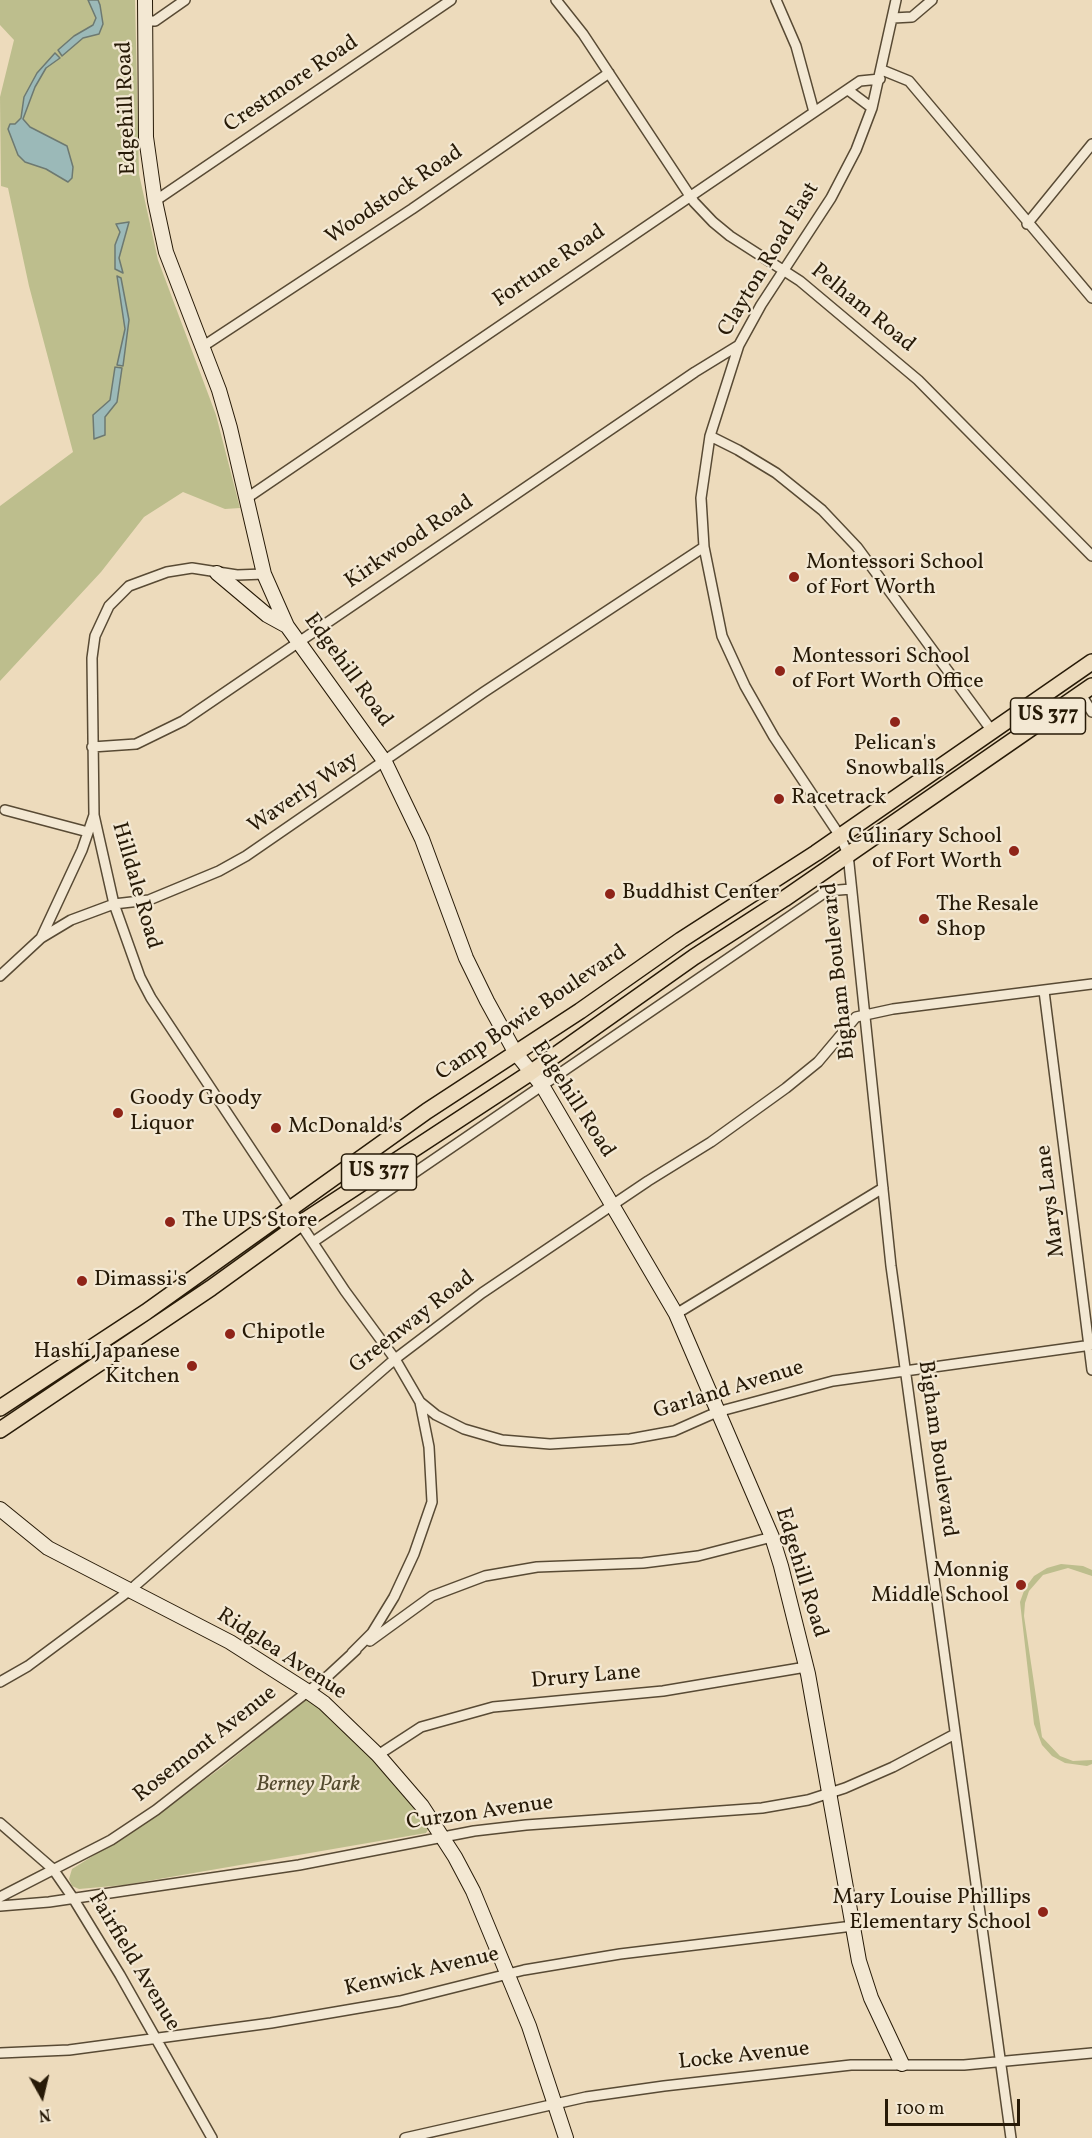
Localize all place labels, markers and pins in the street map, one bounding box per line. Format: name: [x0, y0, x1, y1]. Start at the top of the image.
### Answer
place label: Montessori School of Fort Worth: [806, 551, 984, 602]
marker: Montessori School of Fort Worth: [787, 570, 801, 584]
place label: Montessori School of Fort Worth Office: [792, 645, 984, 696]
marker: Montessori School of Fort Worth Office: [773, 664, 787, 678]
marker: Pelican's Snowballs: [888, 715, 902, 729]
place label: Pelican's Snowballs: [845, 732, 945, 784]
place label: Racetrack: [791, 786, 886, 812]
marker: Racetrack: [772, 792, 786, 806]
place label: Culinary School of Fort Worth: [848, 825, 1002, 876]
marker: Culinary School of Fort Worth: [1007, 844, 1021, 858]
place label: Buddhist Center: [622, 881, 779, 907]
marker: Buddhist Center: [603, 887, 617, 901]
place label: The Resale Shop: [936, 893, 1039, 944]
marker: The Resale Shop: [917, 912, 931, 926]
place label: Goody Goody Liquor: [130, 1087, 262, 1138]
marker: Goody Goody Liquor: [111, 1106, 125, 1120]
place label: McDonald's: [288, 1115, 402, 1141]
marker: McDonald's: [269, 1121, 283, 1135]
place label: The UPS Store: [182, 1209, 318, 1235]
marker: The UPS Store: [163, 1215, 177, 1229]
place label: Dimassi's: [94, 1268, 187, 1294]
marker: Dimassi's: [75, 1274, 89, 1288]
place label: Chipotle: [242, 1321, 325, 1347]
marker: Chipotle: [223, 1327, 237, 1341]
place label: Hashi Japanese Kitchen: [34, 1340, 180, 1392]
marker: Hashi Japanese Kitchen: [185, 1359, 199, 1373]
place label: Monnig Middle School: [871, 1559, 1009, 1610]
marker: Monnig Middle School: [1014, 1578, 1028, 1592]
place label: Mary Louise Phillips Elementary School: [832, 1886, 1031, 1938]
marker: Mary Louise Phillips Elementary School: [1036, 1905, 1050, 1919]

